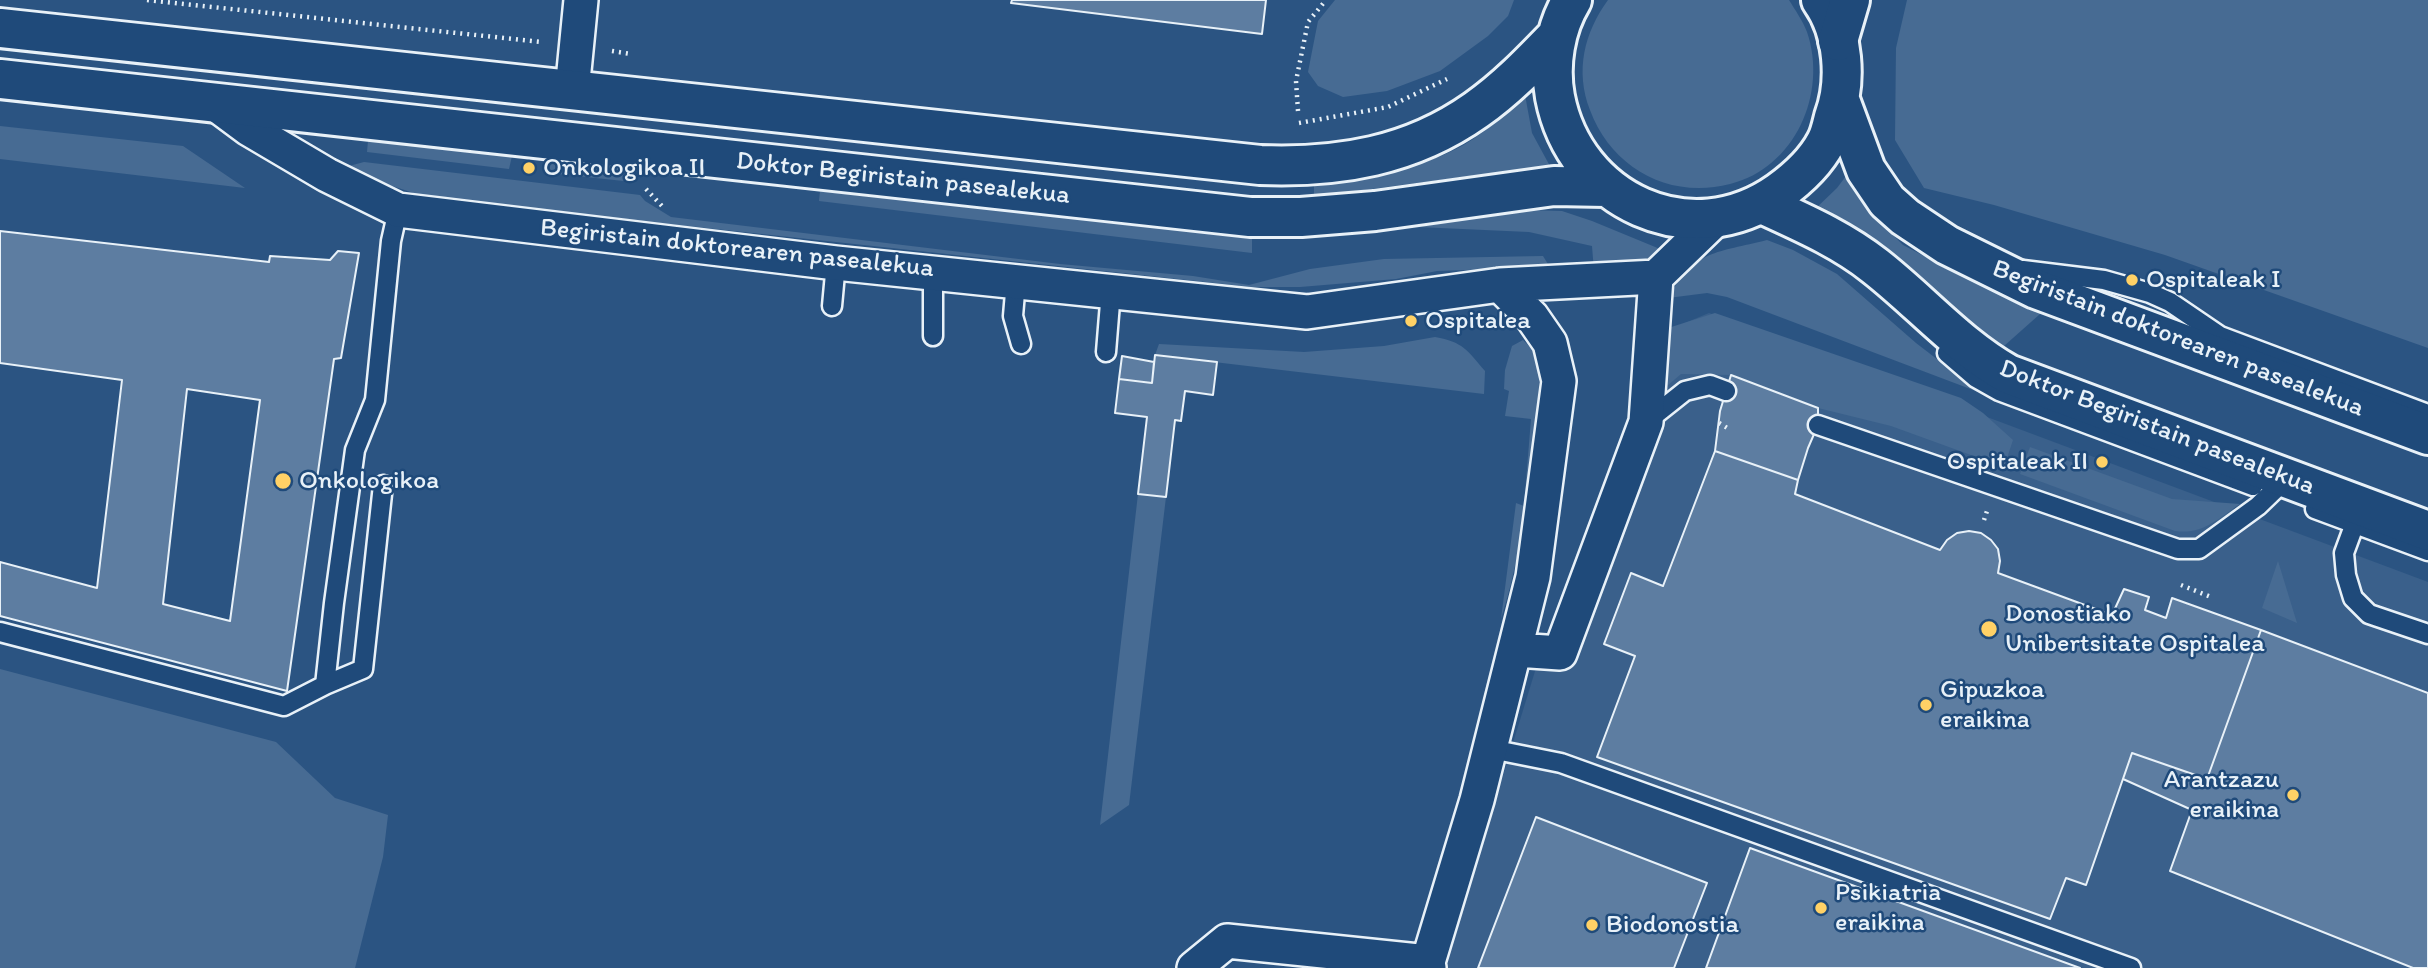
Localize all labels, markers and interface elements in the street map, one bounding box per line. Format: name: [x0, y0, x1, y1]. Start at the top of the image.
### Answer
street label: Doktor Begiristain pasealekua: [734, 146, 1072, 212]
place label: Onkologikoa II: [543, 152, 705, 184]
marker: Onkologikoa II: [521, 160, 537, 176]
street label: Begiristain doktorearen pasealekua: [539, 213, 935, 285]
street label: Begiristain doktorearen pasealekua: [1988, 254, 2368, 424]
place label: Ospitaleak I: [2146, 264, 2281, 296]
marker: Ospitaleak I: [2124, 272, 2140, 288]
place label: Ospitalea: [1425, 305, 1531, 337]
marker: Ospitalea: [1403, 313, 1419, 329]
street label: Doktor Begiristain pasealekua: [1995, 353, 2319, 503]
place label: Ospitaleak II: [1947, 446, 2088, 478]
marker: Ospitaleak II: [2094, 454, 2110, 470]
place label: Onkologikoa: [299, 465, 439, 497]
marker: Onkologikoa: [273, 471, 293, 491]
place label: Donostiako Unibertsitate Ospitalea: [2005, 598, 2265, 660]
marker: Donostiako Unibertsitate Ospitalea: [1979, 619, 1999, 639]
place label: Gipuzkoa eraikina: [1940, 674, 2045, 736]
marker: Gipuzkoa eraikina: [1918, 697, 1934, 713]
place label: Arantzazu eraikina: [2164, 764, 2279, 826]
marker: Arantzazu eraikina: [2285, 787, 2301, 803]
place label: Psikiatria eraikina: [1835, 877, 1941, 938]
marker: Psikiatria eraikina: [1813, 900, 1829, 916]
place label: Biodonostia: [1606, 909, 1739, 941]
marker: Biodonostia: [1584, 917, 1600, 933]

